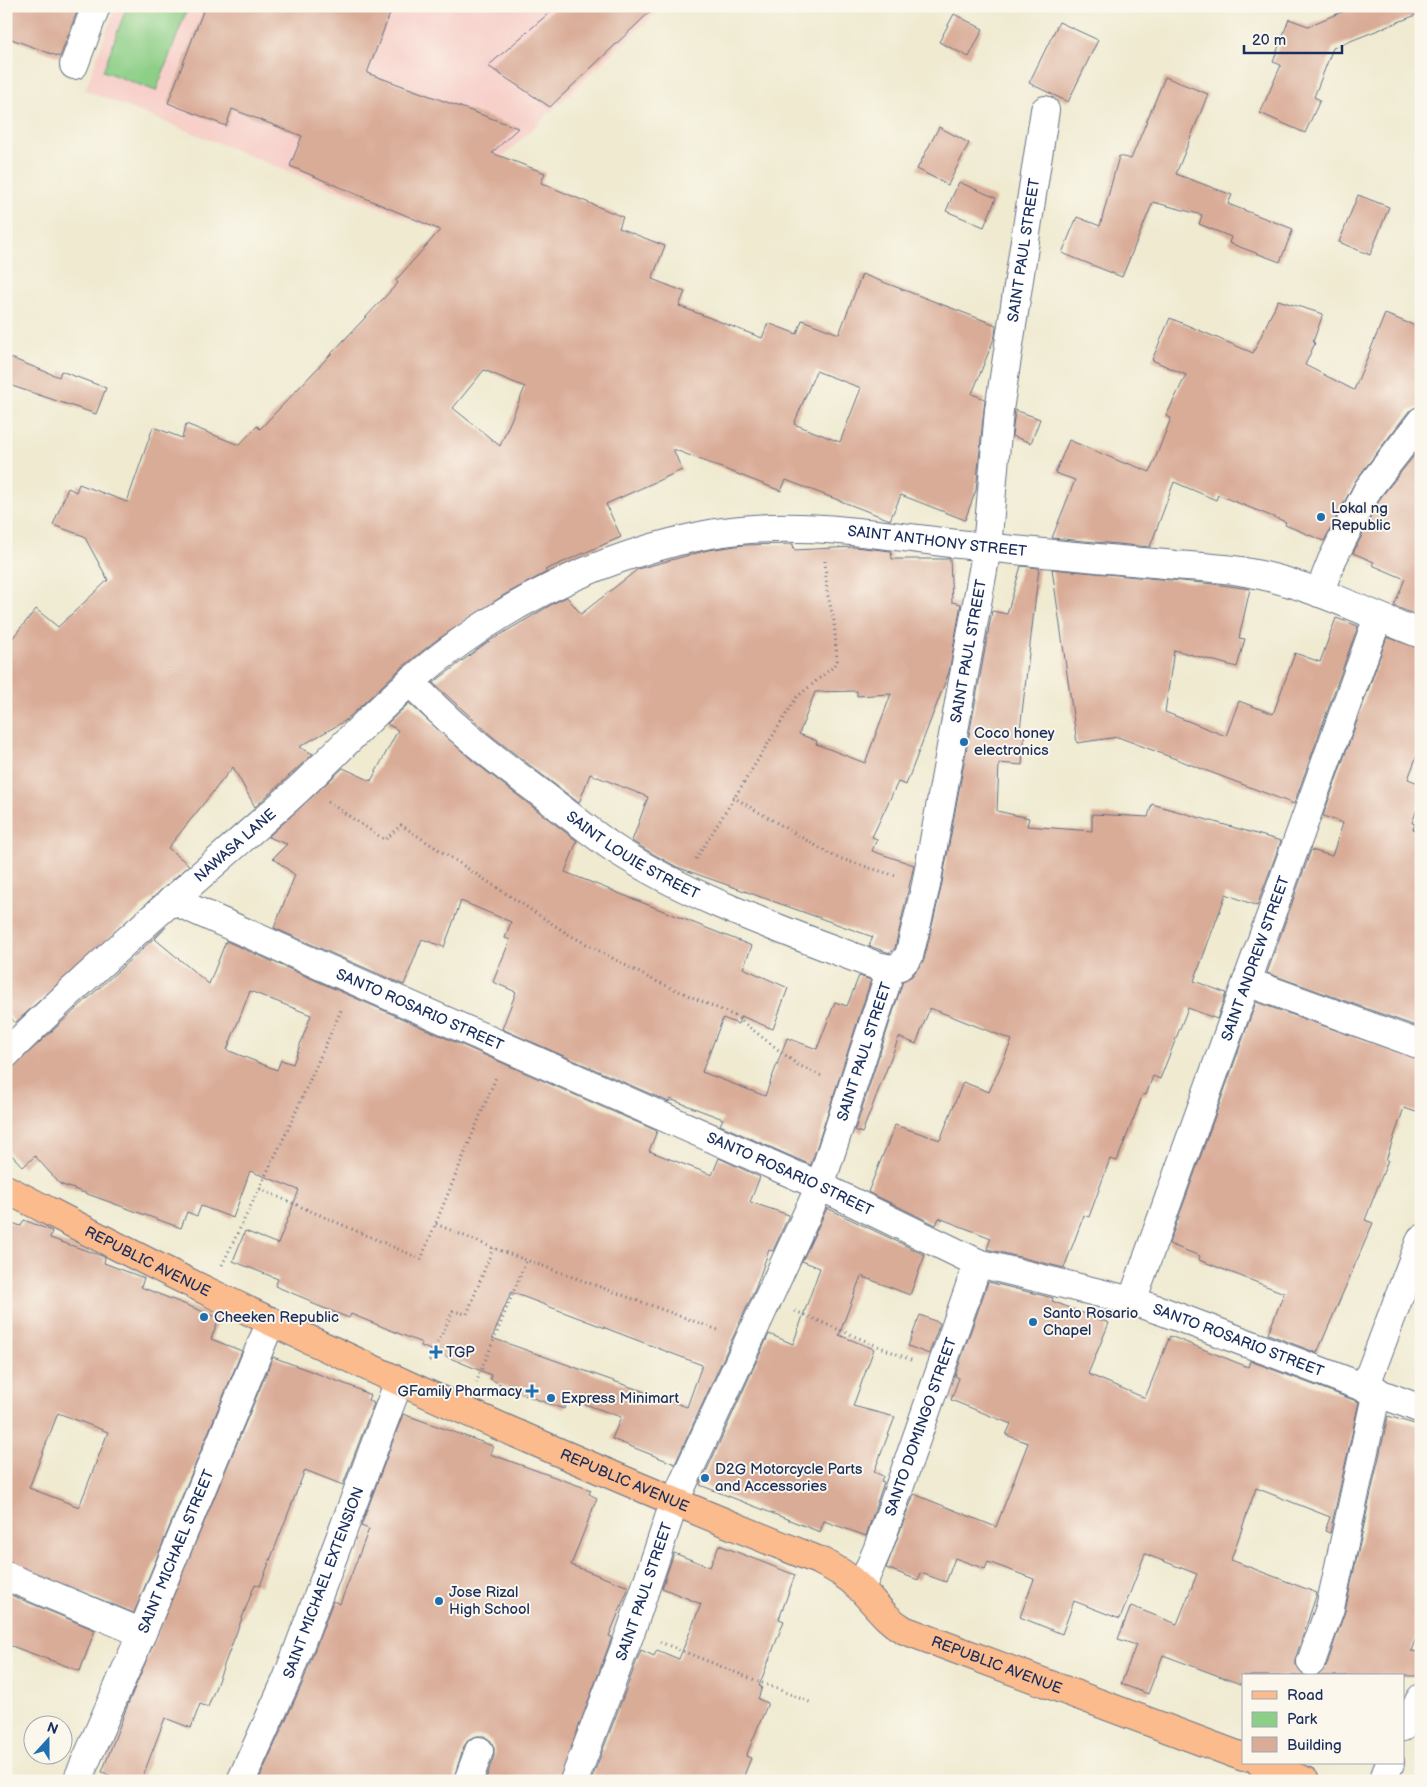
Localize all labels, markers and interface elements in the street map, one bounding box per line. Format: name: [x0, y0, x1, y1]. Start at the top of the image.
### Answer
scale bar: [1244, 22, 1342, 54]
text: 20 m: [1252, 31, 1286, 50]
street label: SAINT PAUL STREET: [1003, 177, 1044, 323]
place label: Lokal ng Republic: [1331, 499, 1391, 535]
marker: Lokal ng Republic: [1315, 511, 1327, 523]
street label: SAINT ANTHONY STREET: [847, 521, 1028, 561]
street label: SAINT PAUL STREET: [946, 578, 991, 724]
place label: Coco honey electronics: [974, 724, 1055, 760]
marker: Coco honey electronics: [958, 736, 970, 748]
street label: NAWASA LANE: [190, 804, 280, 886]
street label: SAINT LOUIE STREET: [562, 807, 703, 903]
street label: SAINT ANDREW STREET: [1217, 873, 1294, 1044]
street label: SANTO ROSARIO STREET: [333, 964, 507, 1055]
street label: SAINT PAUL STREET: [832, 980, 896, 1123]
street label: SANTO ROSARIO STREET: [704, 1128, 877, 1220]
street label: REPUBLIC AVENUE: [81, 1222, 214, 1301]
street label: SANTO ROSARIO STREET: [1151, 1299, 1327, 1381]
place label: Santo Rosario Chapel: [1043, 1304, 1138, 1340]
place label: Cheeken Republic: [214, 1308, 339, 1327]
marker: Cheeken Republic: [198, 1311, 210, 1323]
marker: Santo Rosario Chapel: [1027, 1316, 1039, 1328]
street label: SANTO DOMINGO STREET: [880, 1335, 961, 1519]
place label: TGP: [446, 1343, 475, 1362]
marker: TGP: [430, 1346, 442, 1358]
place label: GFamily Pharmacy: [397, 1382, 522, 1401]
marker: GFamily Pharmacy: [526, 1385, 538, 1397]
place label: Express Minimart: [561, 1389, 679, 1408]
marker: Express Minimart: [545, 1392, 557, 1404]
street label: REPUBLIC AVENUE: [557, 1444, 692, 1516]
place label: D2G Motorcycle Parts and Accessories: [715, 1460, 863, 1496]
street label: SAINT MICHAEL STREET: [133, 1467, 218, 1636]
marker: D2G Motorcycle Parts and Accessories: [699, 1472, 711, 1484]
street label: SAINT MICHAEL EXTENSION: [279, 1484, 368, 1681]
street label: SAINT PAUL STREET: [611, 1520, 676, 1663]
place label: Jose Rizal High School: [449, 1583, 530, 1619]
marker: Jose Rizal High School: [433, 1595, 445, 1607]
street label: REPUBLIC AVENUE: [929, 1632, 1065, 1698]
legend: [1242, 1674, 1404, 1764]
text: Road: [1287, 1686, 1323, 1705]
text: Park: [1287, 1710, 1318, 1729]
north arrow: [22, 1714, 72, 1764]
text: N: [45, 1719, 60, 1738]
text: Building: [1287, 1736, 1342, 1755]

